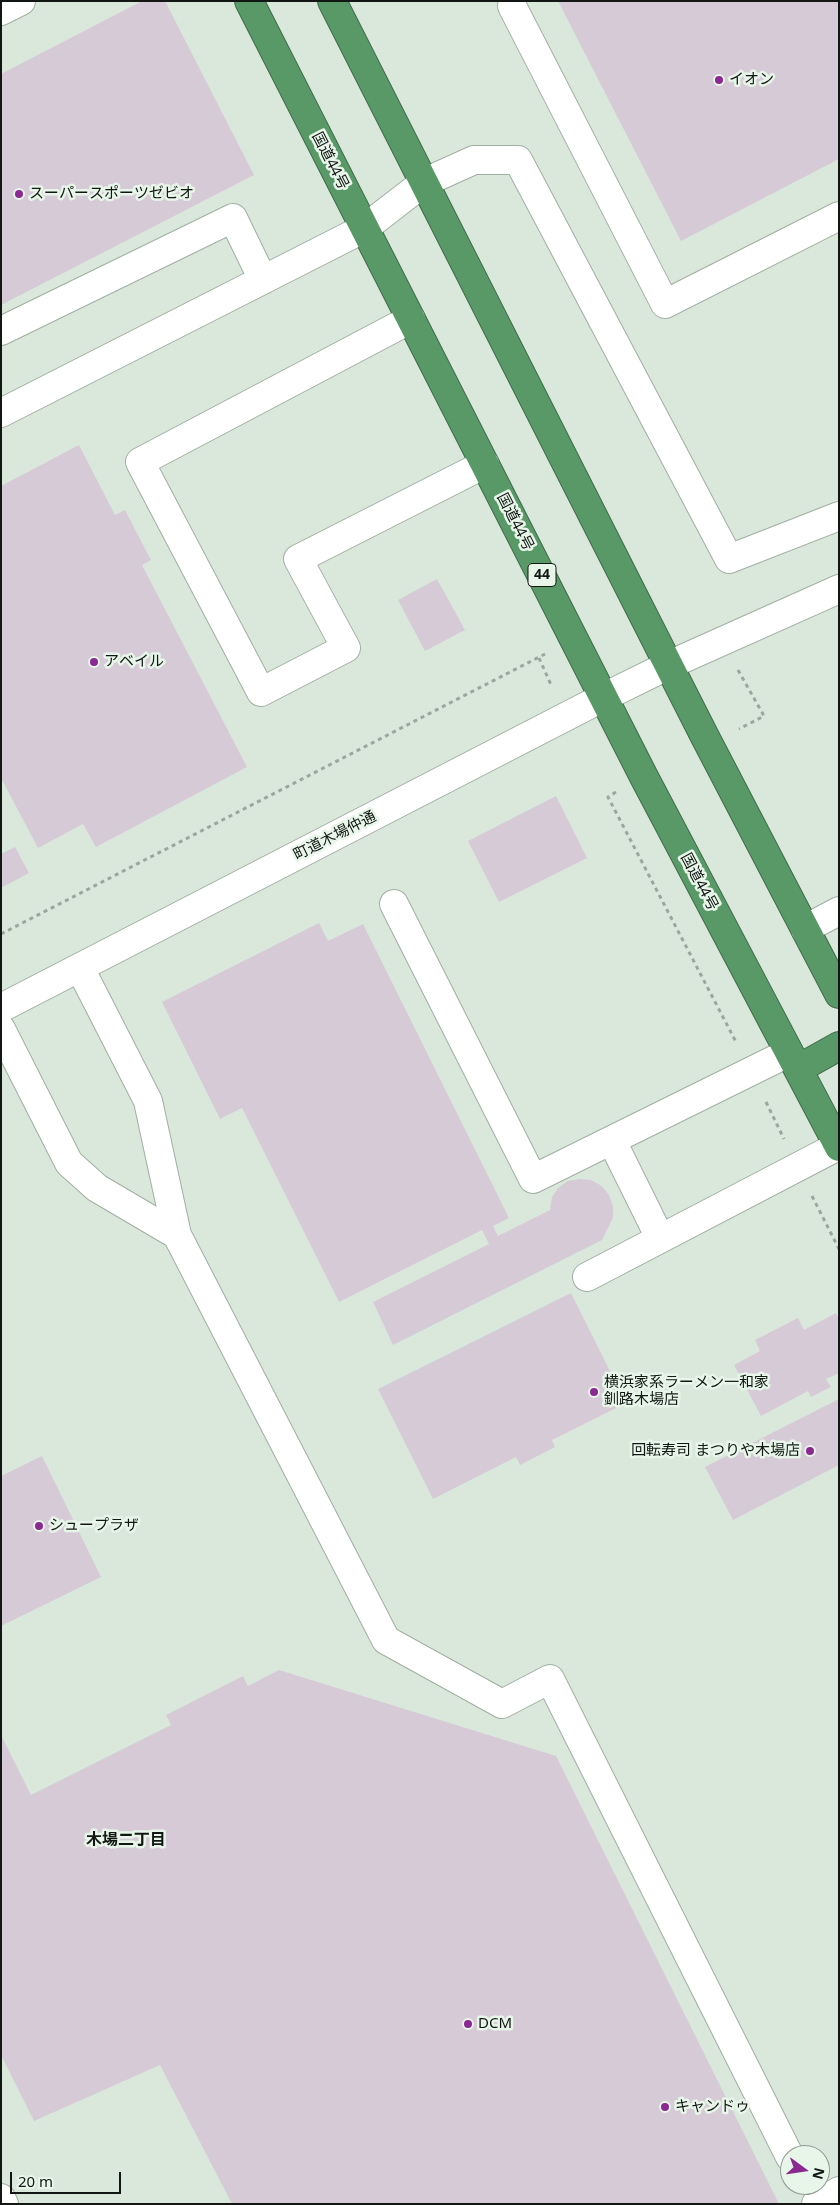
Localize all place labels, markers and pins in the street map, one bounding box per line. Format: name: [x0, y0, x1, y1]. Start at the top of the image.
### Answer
place label: イオン: [729, 71, 774, 89]
marker: イオン: [713, 74, 725, 86]
place label: スーパースポーツゼビオ: [29, 185, 194, 203]
marker: スーパースポーツゼビオ: [13, 188, 25, 200]
place label: アベイル: [104, 653, 164, 671]
marker: アベイル: [88, 656, 100, 668]
place label: 横浜家系ラーメン一和家 釧路木場店: [604, 1374, 769, 1409]
marker: 横浜家系ラーメン一和家 釧路木場店: [588, 1386, 600, 1398]
place label: 回転寿司 まつりや木場店: [631, 1442, 800, 1460]
marker: 回転寿司 まつりや木場店: [804, 1445, 816, 1457]
place label: シュープラザ: [49, 1517, 139, 1535]
marker: シュープラザ: [33, 1520, 45, 1532]
place label: DCM: [478, 2015, 512, 2033]
marker: DCM: [462, 2018, 474, 2030]
place label: キャンドゥ: [675, 2098, 750, 2116]
marker: キャンドゥ: [659, 2101, 671, 2113]

